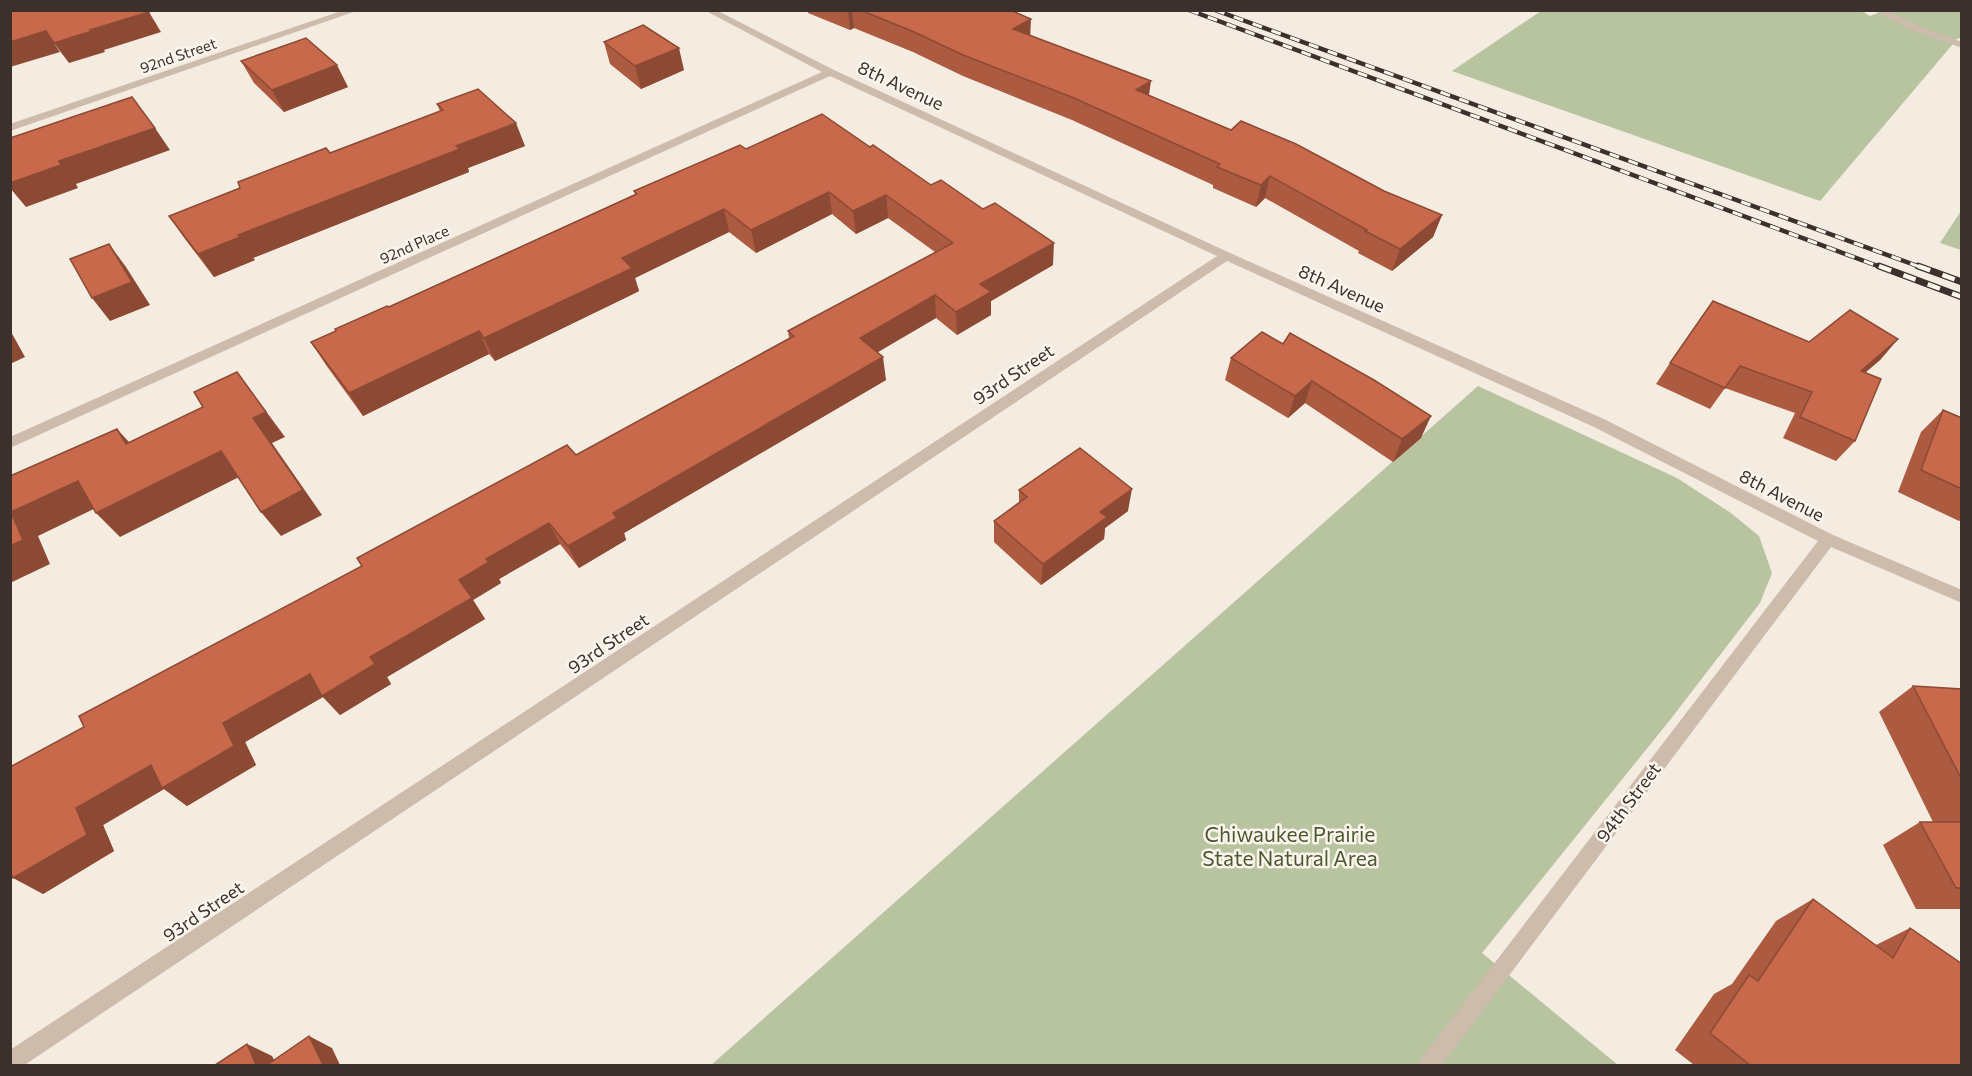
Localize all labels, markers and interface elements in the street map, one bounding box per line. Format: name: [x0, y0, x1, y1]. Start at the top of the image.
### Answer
street label: 92nd Street: [137, 33, 219, 77]
street label: 8th Avenue: [855, 56, 947, 114]
street label: 92nd Place: [377, 221, 451, 267]
street label: 8th Avenue: [1295, 259, 1389, 317]
street label: 93rd Street: [968, 339, 1058, 409]
street label: 8th Avenue: [1736, 464, 1828, 526]
street label: 93rd Street: [563, 608, 653, 678]
street label: 94th Street: [1591, 758, 1665, 846]
park label: Chiwaukee Prairie State Natural Area: [1202, 821, 1378, 870]
street label: 93rd Street: [158, 876, 248, 946]

